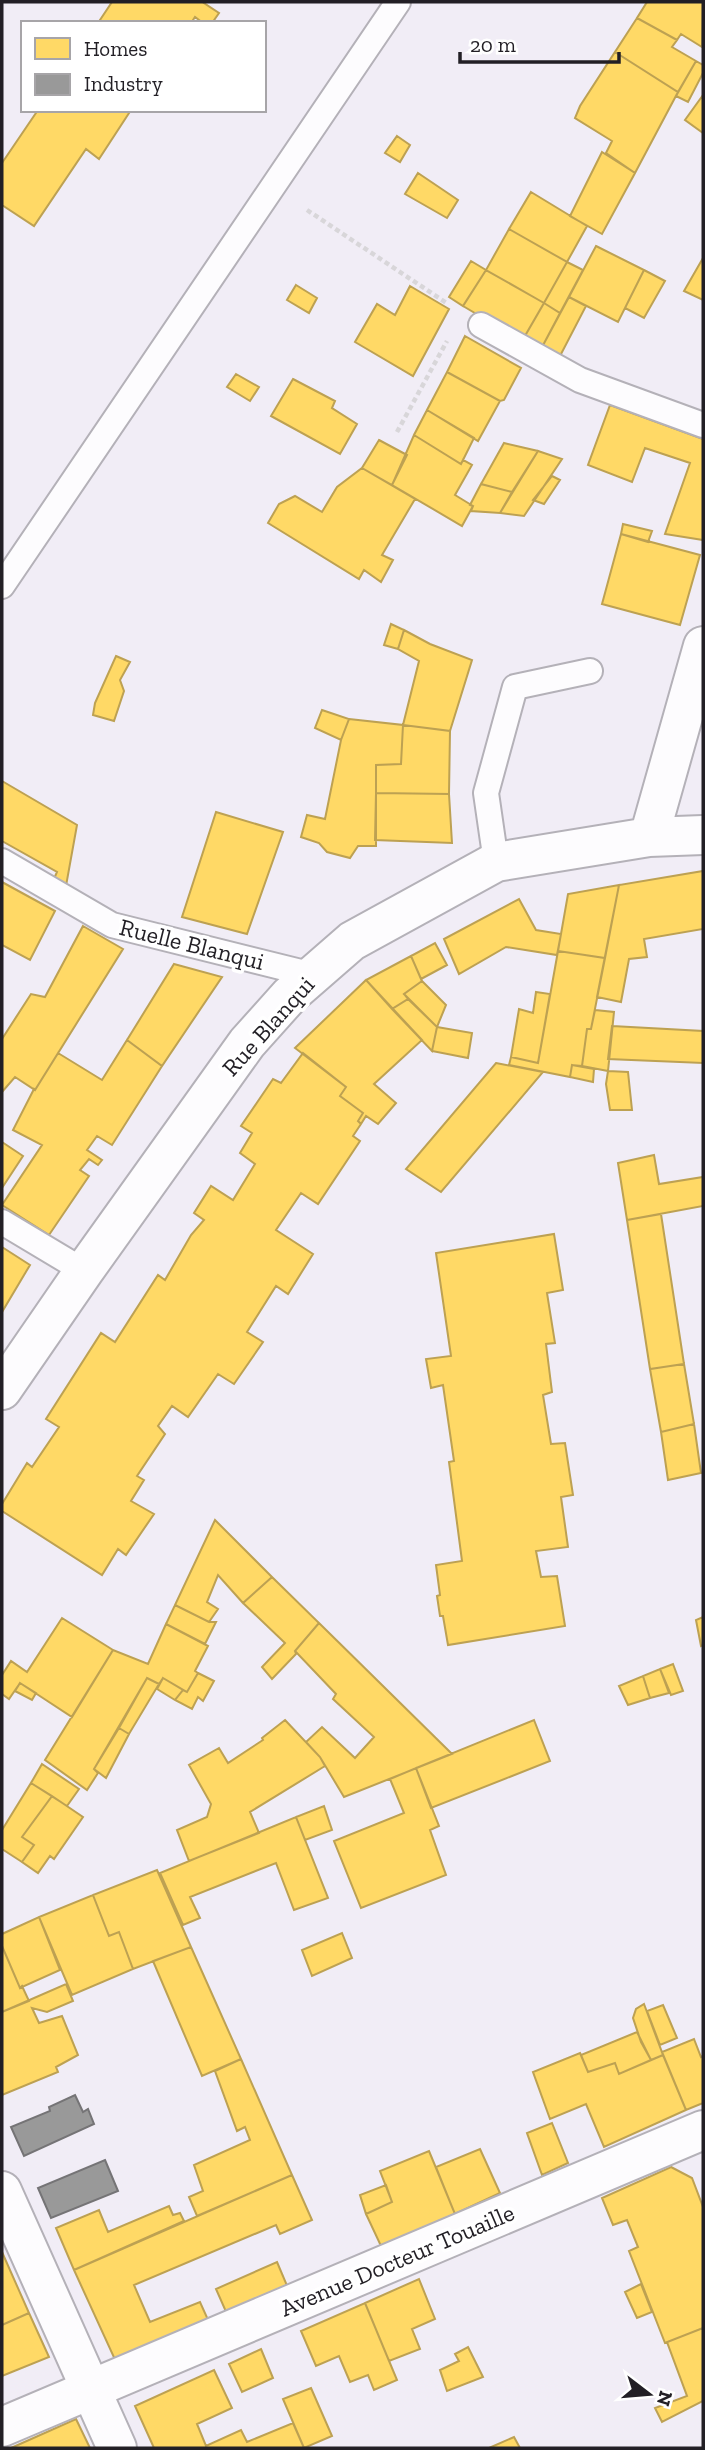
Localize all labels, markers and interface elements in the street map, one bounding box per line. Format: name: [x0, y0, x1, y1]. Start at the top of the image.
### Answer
legend: [21, 21, 266, 112]
scale bar: [460, 21, 619, 65]
text: 20 m: [470, 32, 516, 57]
text: Homes: [84, 36, 147, 61]
text: Industry: [84, 71, 163, 96]
street label: Ruelle Blanqui: [117, 912, 268, 976]
street label: Rue Blanqui: [216, 970, 320, 1082]
street label: Avenue Docteur Touaille: [276, 2197, 518, 2323]
north arrow: [614, 2359, 684, 2429]
text: N: [652, 2388, 678, 2409]

